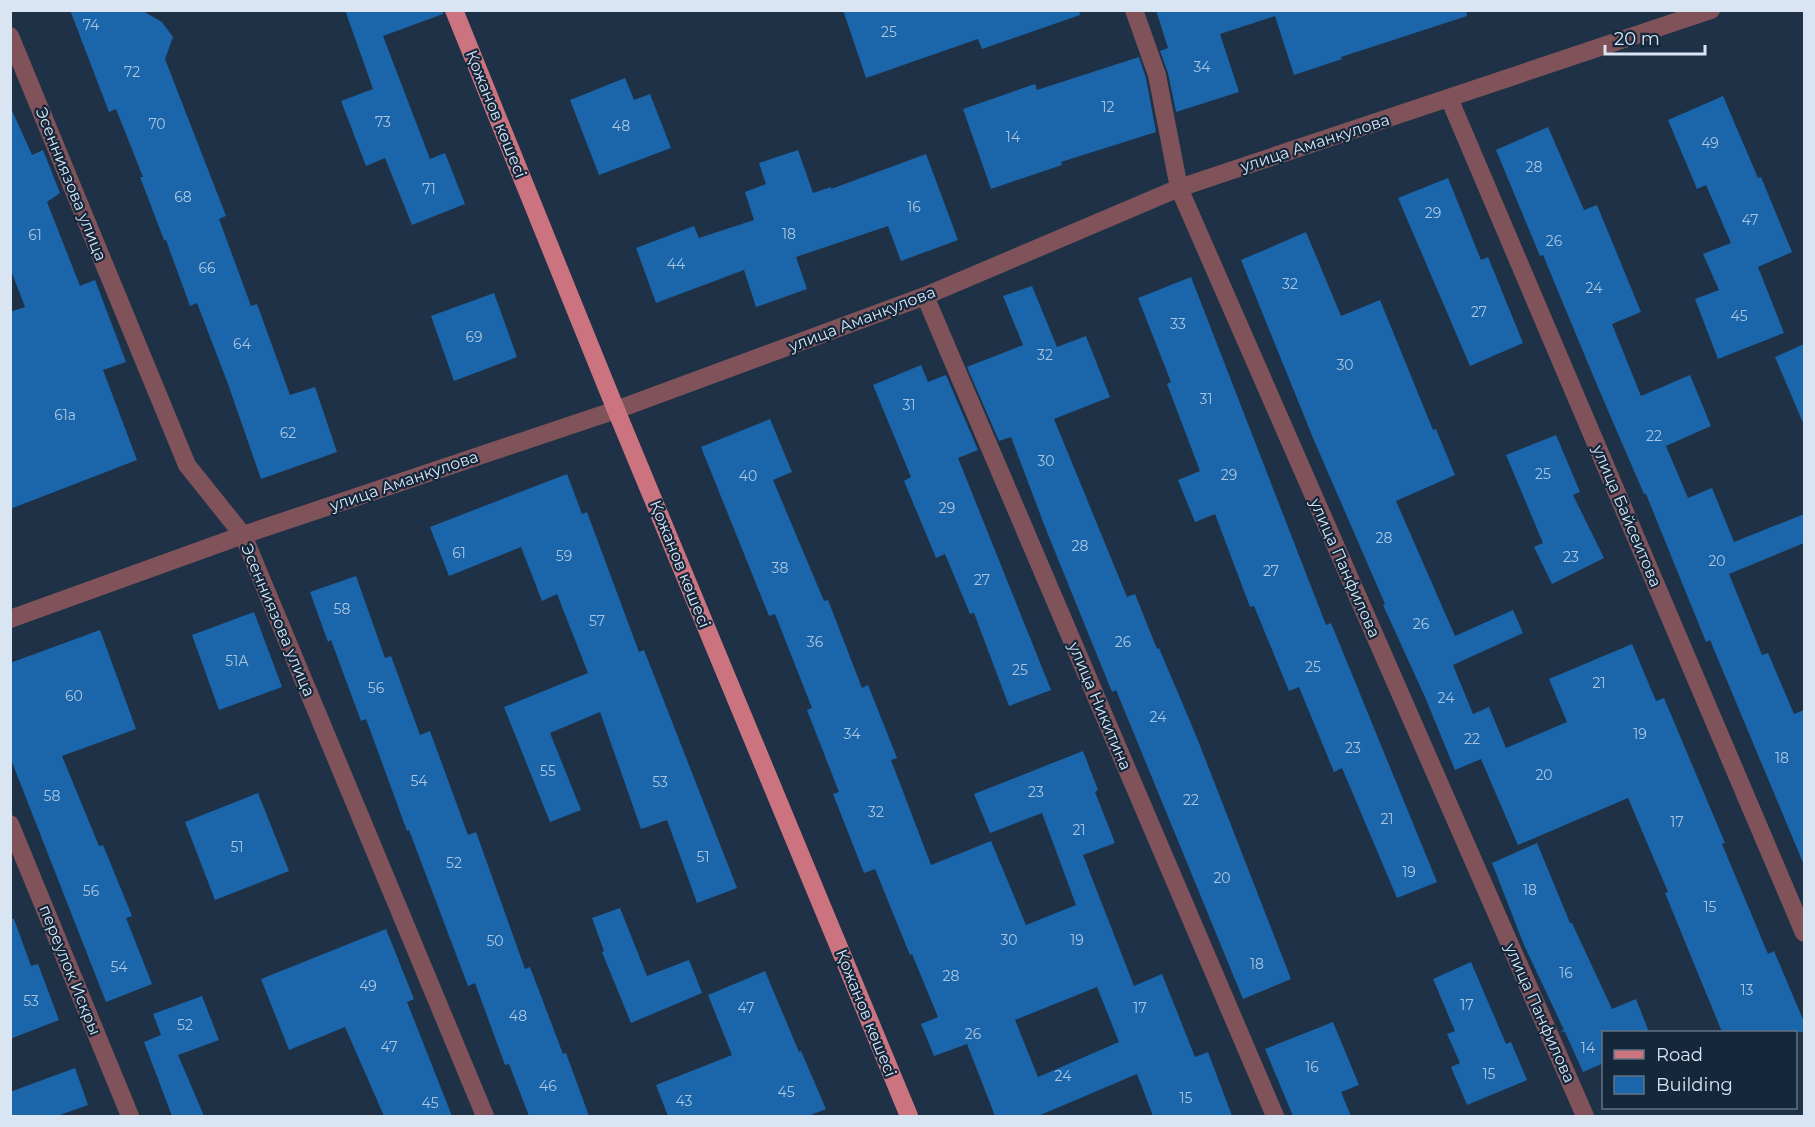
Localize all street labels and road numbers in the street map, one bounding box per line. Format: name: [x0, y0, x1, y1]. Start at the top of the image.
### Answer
street label: Қожанов көшесі: [462, 47, 530, 181]
street label: Эсенниязова улица: [31, 104, 111, 264]
street label: улица Аманкулова: [1237, 110, 1392, 176]
street label: улица Аманкулова: [785, 282, 938, 356]
street label: улица Байсеитова: [1588, 441, 1665, 590]
street label: улица Аманкулова: [326, 447, 481, 516]
street label: улица Панфилова: [1305, 495, 1384, 641]
street label: Қожанов көшесі: [646, 497, 714, 631]
street label: Эсенниязова улица: [237, 541, 319, 699]
street label: улица Никитина: [1064, 638, 1136, 773]
street label: переулок Искры: [35, 902, 105, 1038]
street label: улица Панфилова: [1500, 940, 1579, 1086]
street label: Қожанов көшесі: [832, 946, 900, 1080]

